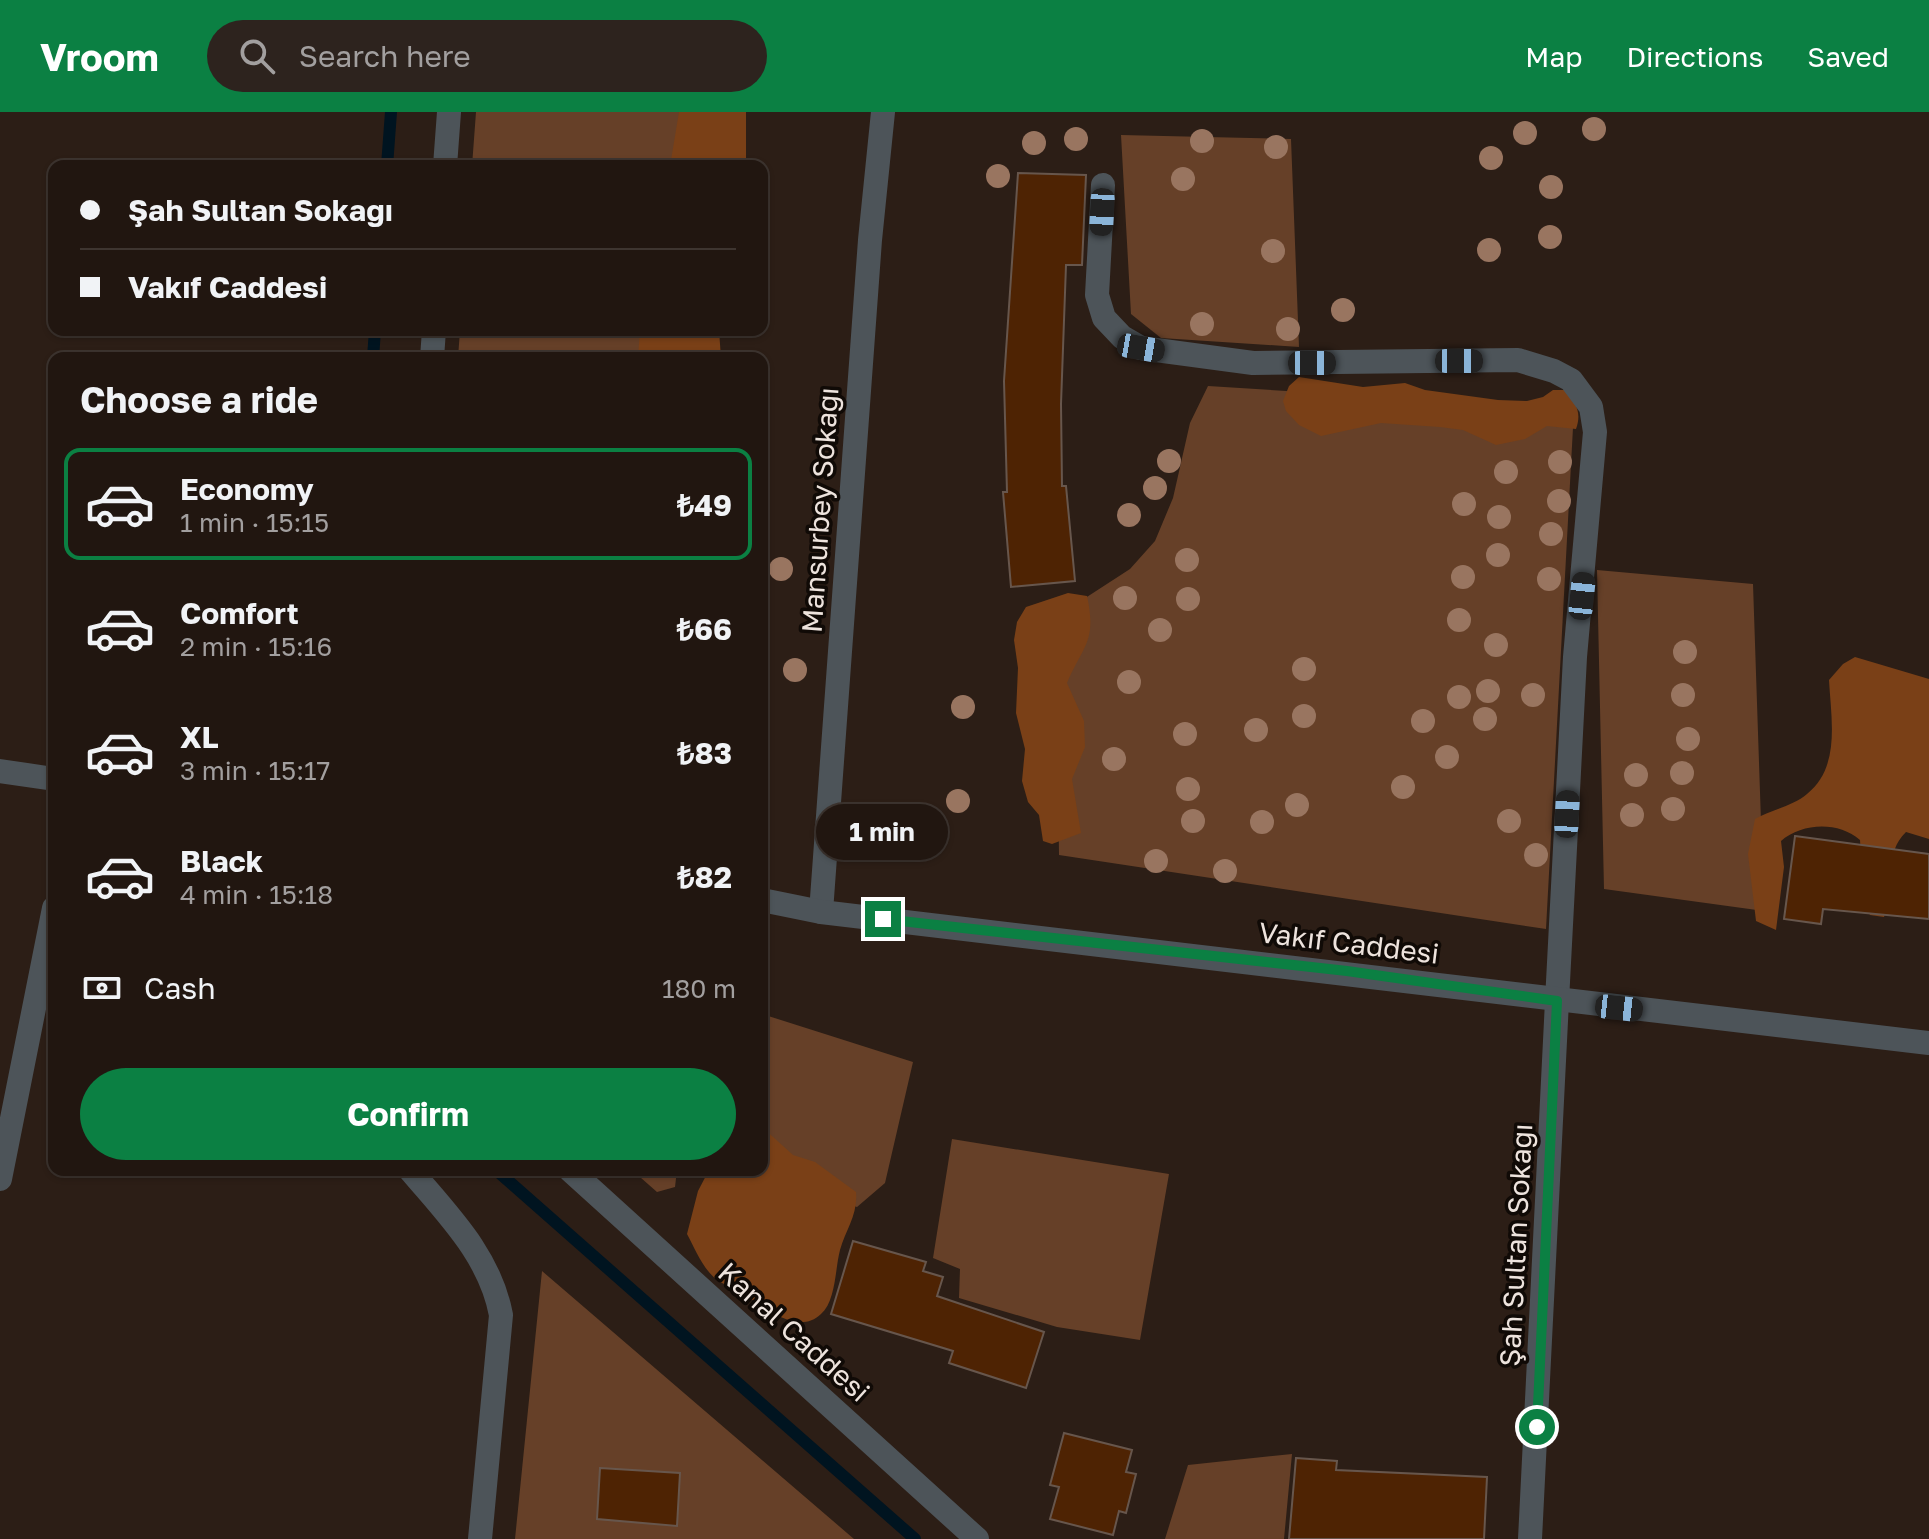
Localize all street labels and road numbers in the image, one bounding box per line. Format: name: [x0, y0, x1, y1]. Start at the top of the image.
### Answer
street label: Mansurbey Sokağı: [794, 386, 845, 634]
street label: Vakıf Caddesi: [1257, 915, 1441, 970]
street label: Şah Sultan Sokağı: [1493, 1123, 1538, 1367]
street label: Kanal Caddesi: [712, 1255, 877, 1408]

